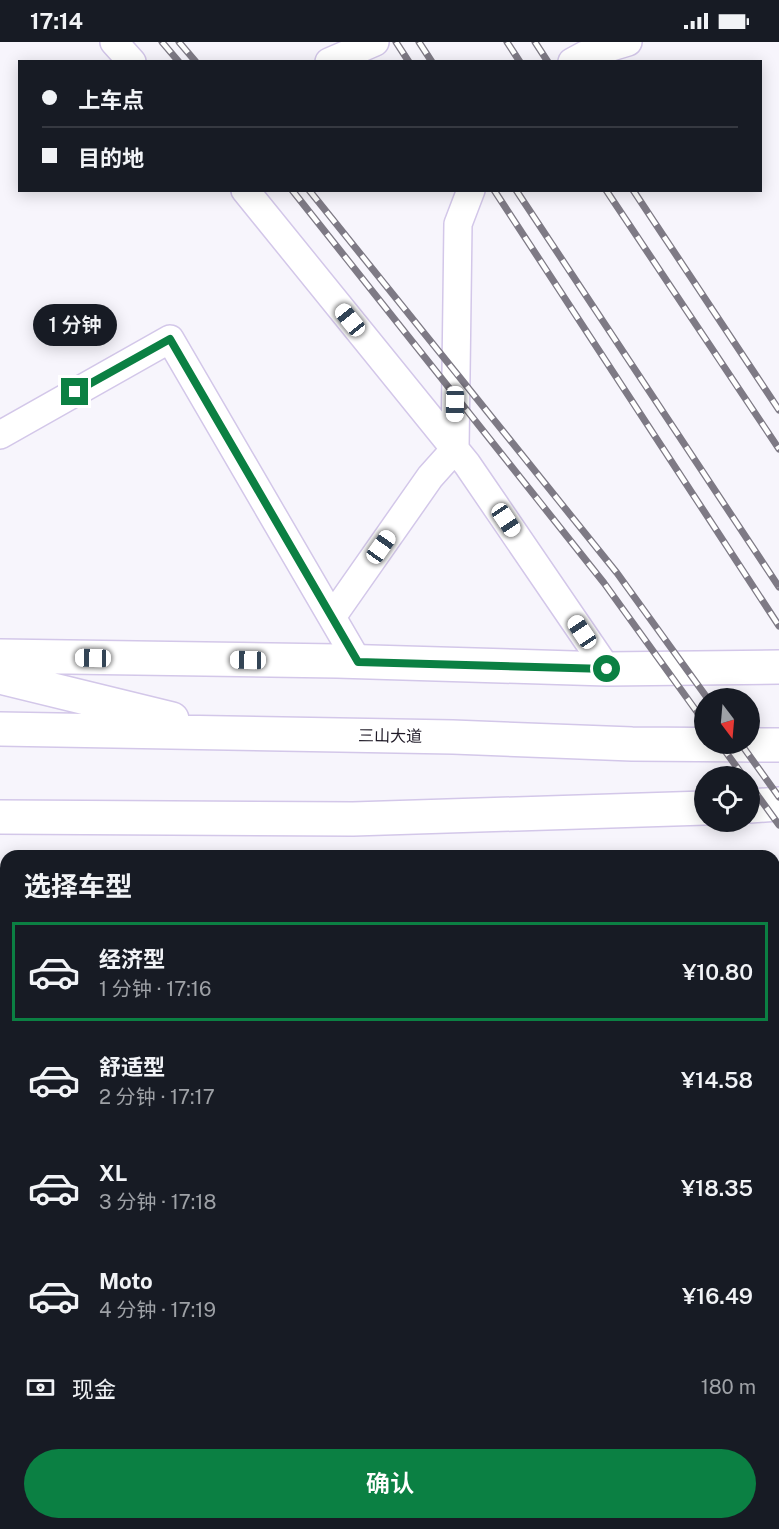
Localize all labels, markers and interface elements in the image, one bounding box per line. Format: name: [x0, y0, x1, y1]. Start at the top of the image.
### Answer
text: 17:14: [30, 8, 83, 34]
text: 上车点: [78, 87, 144, 113]
text: 目的地: [78, 145, 144, 171]
car: [332, 300, 368, 340]
callout: 1 分钟: [33, 305, 117, 347]
text: 1 分钟: [48, 313, 102, 337]
route end: [61, 378, 88, 405]
car: [446, 386, 464, 422]
car: [488, 500, 524, 540]
car: [363, 527, 399, 567]
car: [564, 612, 600, 652]
car: [75, 649, 111, 667]
car: [230, 651, 266, 669]
route start: [593, 655, 620, 682]
north arrow: [694, 688, 760, 754]
map controls: [694, 688, 760, 832]
street label: 三山大道: [358, 726, 422, 746]
button: locate: [694, 766, 760, 832]
text: 选择车型: [24, 870, 132, 902]
icon: car: [27, 945, 81, 999]
text: 经济型: [99, 946, 165, 972]
text: ¥10.80: [682, 959, 753, 985]
text: 1 分钟 · 17:16: [99, 977, 211, 1001]
icon: car: [27, 1053, 81, 1107]
text: 舒适型: [99, 1054, 165, 1080]
text: ¥14.58: [681, 1067, 753, 1093]
text: 2 分钟 · 17:17: [99, 1085, 215, 1109]
text: XL: [99, 1160, 127, 1186]
icon: car: [27, 1161, 81, 1215]
text: ¥18.35: [681, 1175, 753, 1201]
text: 3 分钟 · 17:18: [99, 1190, 216, 1214]
text: Moto: [99, 1268, 153, 1294]
icon: car: [27, 1269, 81, 1323]
text: ¥16.49: [682, 1283, 753, 1309]
text: 4 分钟 · 17:19: [99, 1298, 216, 1322]
icon: cash: [24, 1371, 57, 1404]
text: 180 m: [701, 1375, 756, 1399]
text: 现金: [72, 1376, 116, 1402]
button: 确认: [24, 1449, 756, 1518]

